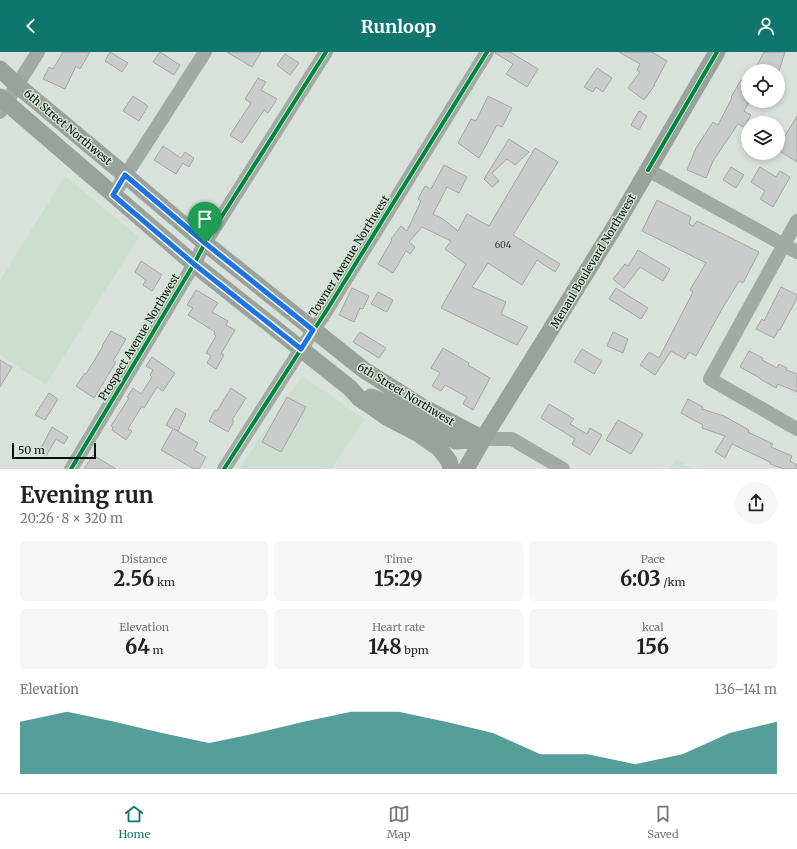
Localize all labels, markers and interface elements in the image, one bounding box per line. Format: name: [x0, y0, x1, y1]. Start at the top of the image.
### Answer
icon: back: [20, 15, 42, 37]
text: Runloop: [361, 15, 436, 38]
icon: person: [755, 15, 777, 37]
map controls: [741, 64, 785, 160]
button: locate: [741, 64, 785, 108]
street label: 6th Street Northwest: [21, 86, 115, 168]
button: layers: [741, 116, 785, 160]
street label: Menaul Boulevard Northwest: [547, 191, 639, 331]
street label: Towner Avenue Northwest: [306, 192, 393, 319]
pin: [188, 202, 222, 243]
icon: arrive: [194, 208, 216, 230]
house number: 604: [495, 239, 512, 250]
street label: Prospect Avenue Northwest: [95, 270, 183, 403]
street label: 6th Street Northwest: [355, 360, 458, 429]
scale bar: [12, 441, 96, 460]
text: 50 m: [18, 443, 45, 457]
text: Evening run: [20, 481, 154, 509]
button: share: [735, 482, 777, 524]
text: 20:26 · 8 × 320 m: [20, 510, 123, 527]
text: Distance: [121, 552, 167, 566]
text: Time: [385, 552, 412, 566]
text: Pace: [641, 552, 665, 566]
text: 2.56: [113, 566, 154, 591]
text: 15:29: [374, 566, 423, 591]
text: 6:03: [620, 566, 661, 591]
text: km: [154, 575, 175, 589]
text: /km: [661, 575, 686, 589]
text: Elevation: [119, 620, 169, 634]
text: Heart rate: [372, 620, 425, 634]
text: kcal: [642, 620, 664, 634]
text: 64: [125, 634, 150, 659]
text: 148: [368, 634, 402, 659]
text: 156: [637, 634, 669, 659]
text: m: [150, 643, 163, 657]
text: bpm: [402, 643, 429, 657]
text: Elevation: [20, 681, 79, 698]
text: 136–141 m: [714, 681, 777, 698]
tab: Home: [118, 803, 150, 841]
tab: Map: [387, 803, 410, 841]
tab: Saved: [647, 803, 679, 841]

